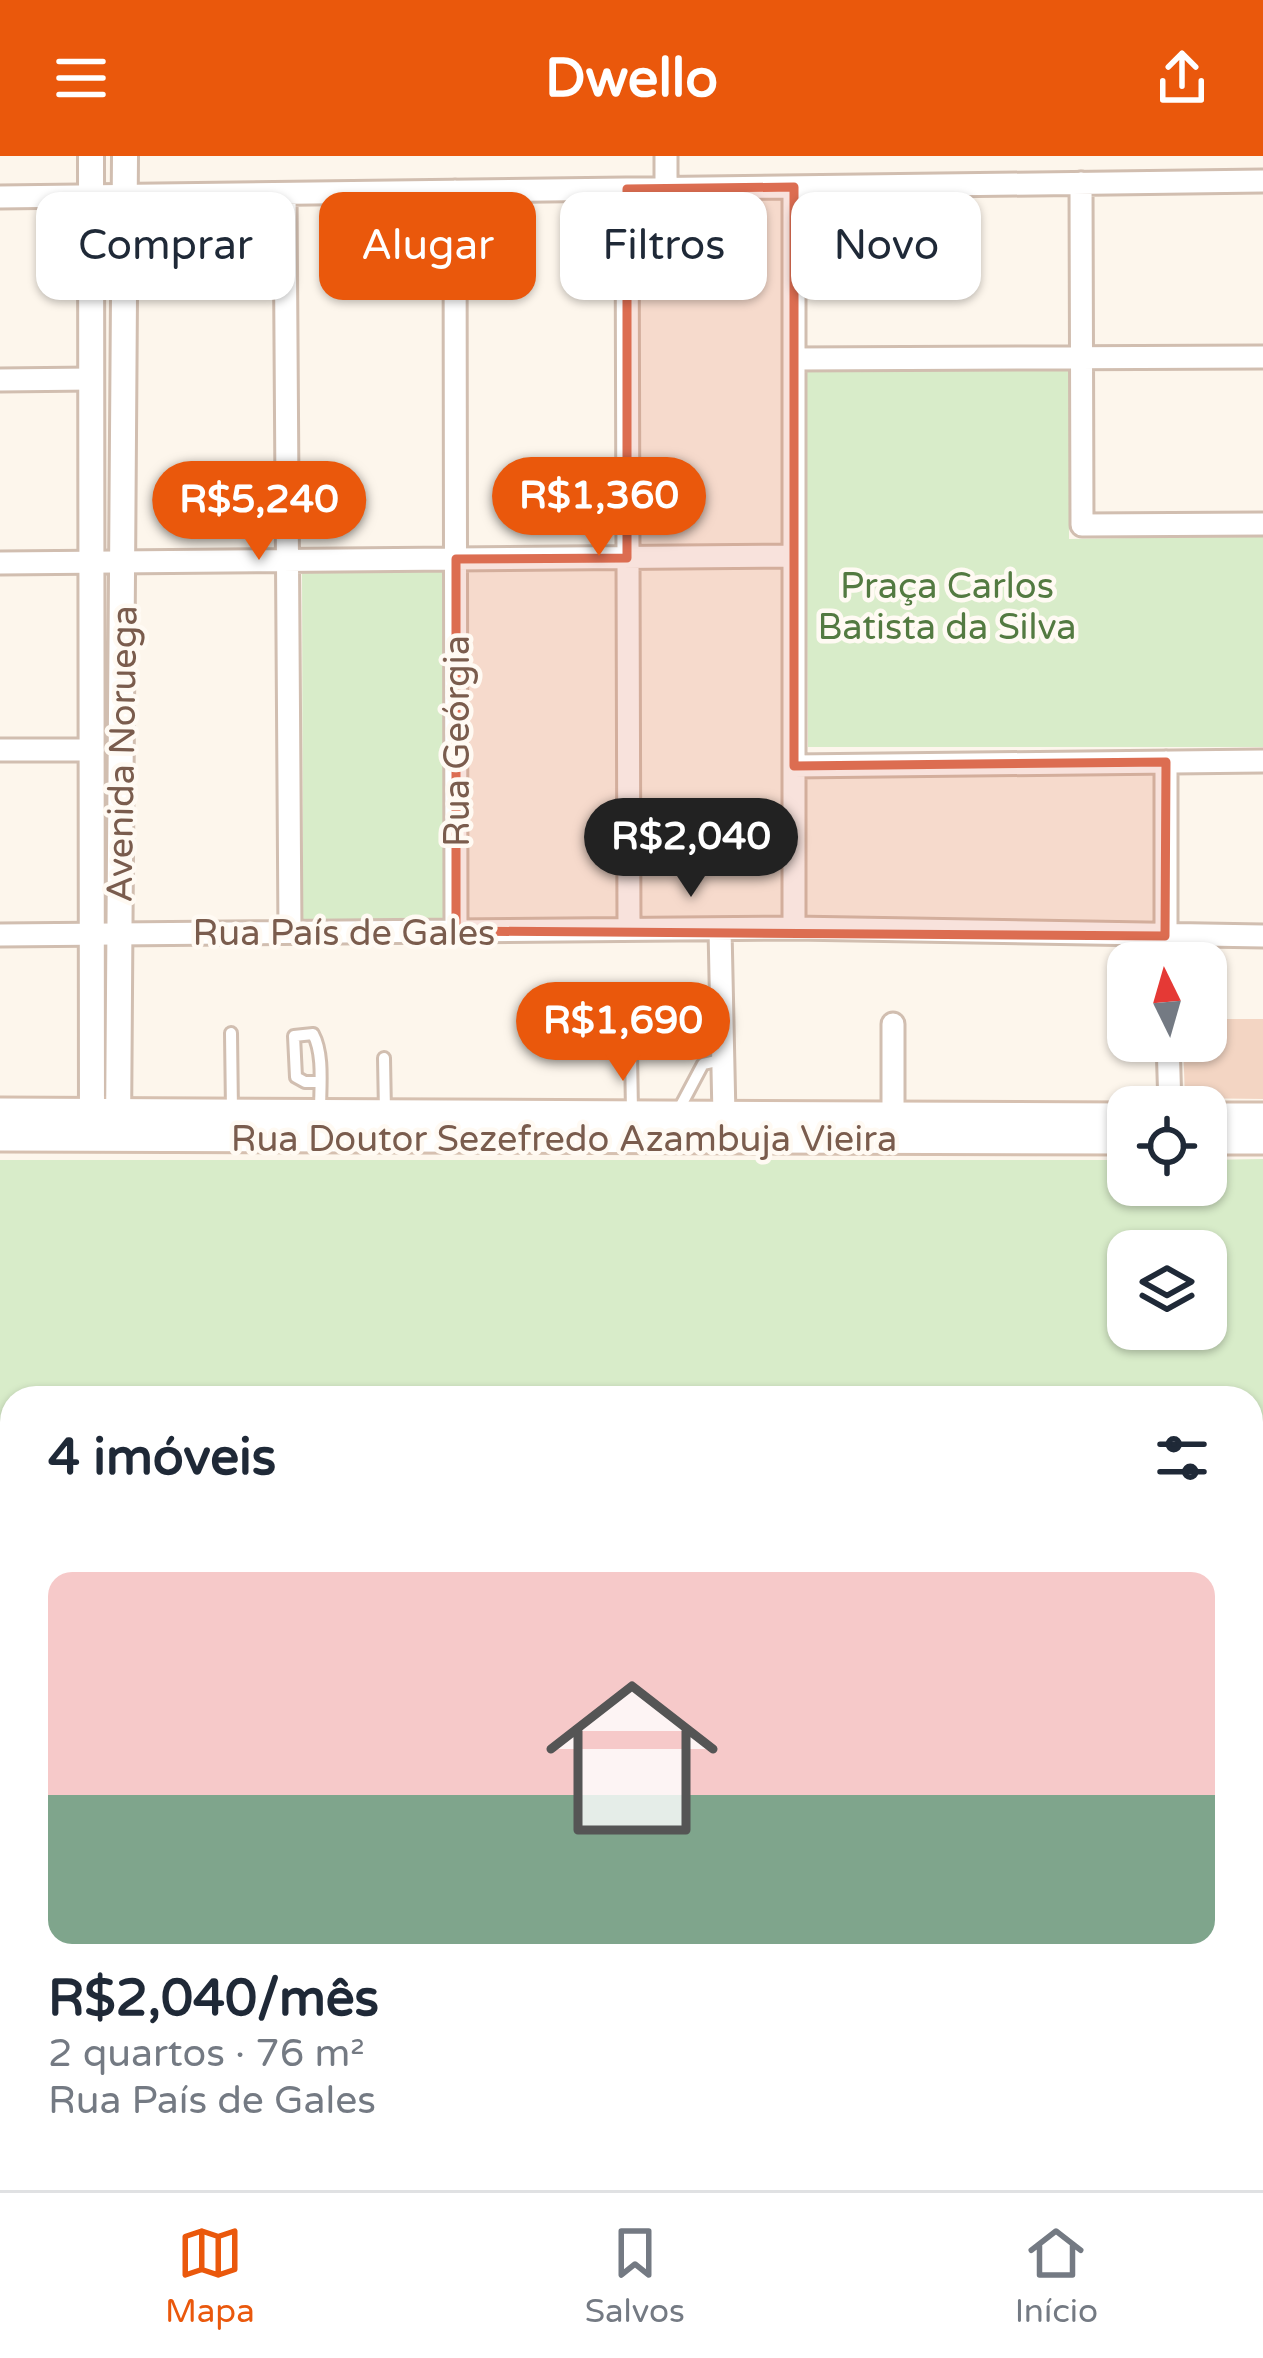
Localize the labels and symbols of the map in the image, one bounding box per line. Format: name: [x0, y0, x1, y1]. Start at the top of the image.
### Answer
pin: R$1,360: [488, 457, 710, 559]
pin: R$5,240: [148, 461, 370, 563]
park label: Praça Carlos Batista da Silva: [817, 565, 1077, 649]
street label: Avenida Noruega: [98, 605, 147, 903]
street label: Rua Geórgia: [436, 635, 479, 847]
pin: R$2,040: [580, 798, 802, 900]
street label: Rua País de Gales: [193, 912, 495, 955]
north arrow: [1107, 942, 1227, 1062]
pin: R$1,690: [512, 982, 734, 1084]
street label: Rua Doutor Sezefredo Azambuja Vieira: [231, 1118, 897, 1161]

